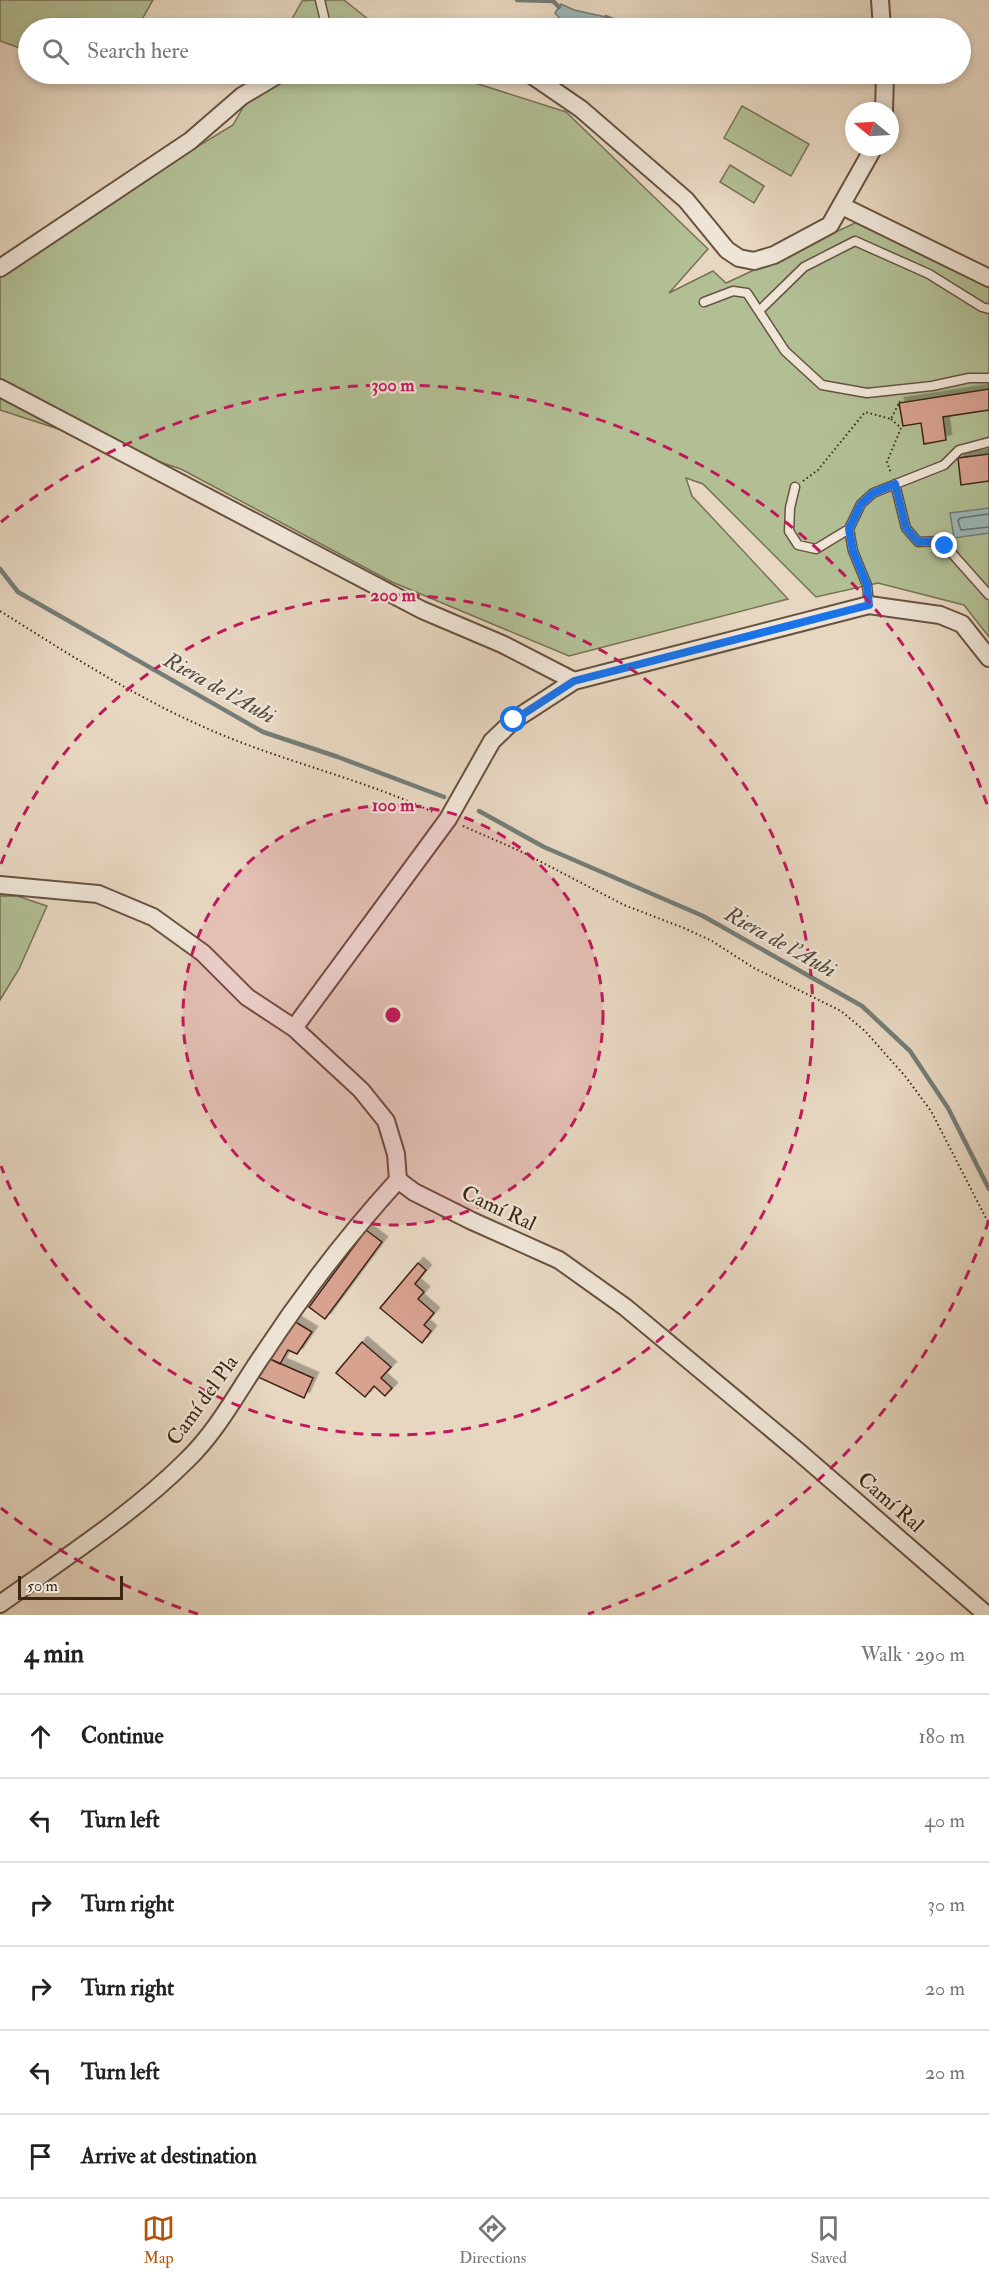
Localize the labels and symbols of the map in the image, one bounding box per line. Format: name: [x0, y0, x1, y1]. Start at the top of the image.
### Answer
north arrow: [845, 102, 899, 156]
text: 300 m: [371, 374, 416, 397]
route end: [931, 532, 957, 558]
text: 200 m: [370, 584, 417, 607]
water label: Riera de l'Aubi: [158, 645, 280, 730]
route start: [500, 706, 526, 732]
text: 100 m: [372, 794, 415, 817]
water label: Riera de l'Aubi: [719, 899, 841, 984]
centre of rings: [383, 1005, 403, 1025]
street label: Camí Ral: [457, 1179, 541, 1238]
street label: Camí del Pla: [160, 1349, 245, 1451]
street label: Camí Ral: [852, 1466, 930, 1539]
scale bar: [18, 1573, 123, 1600]

